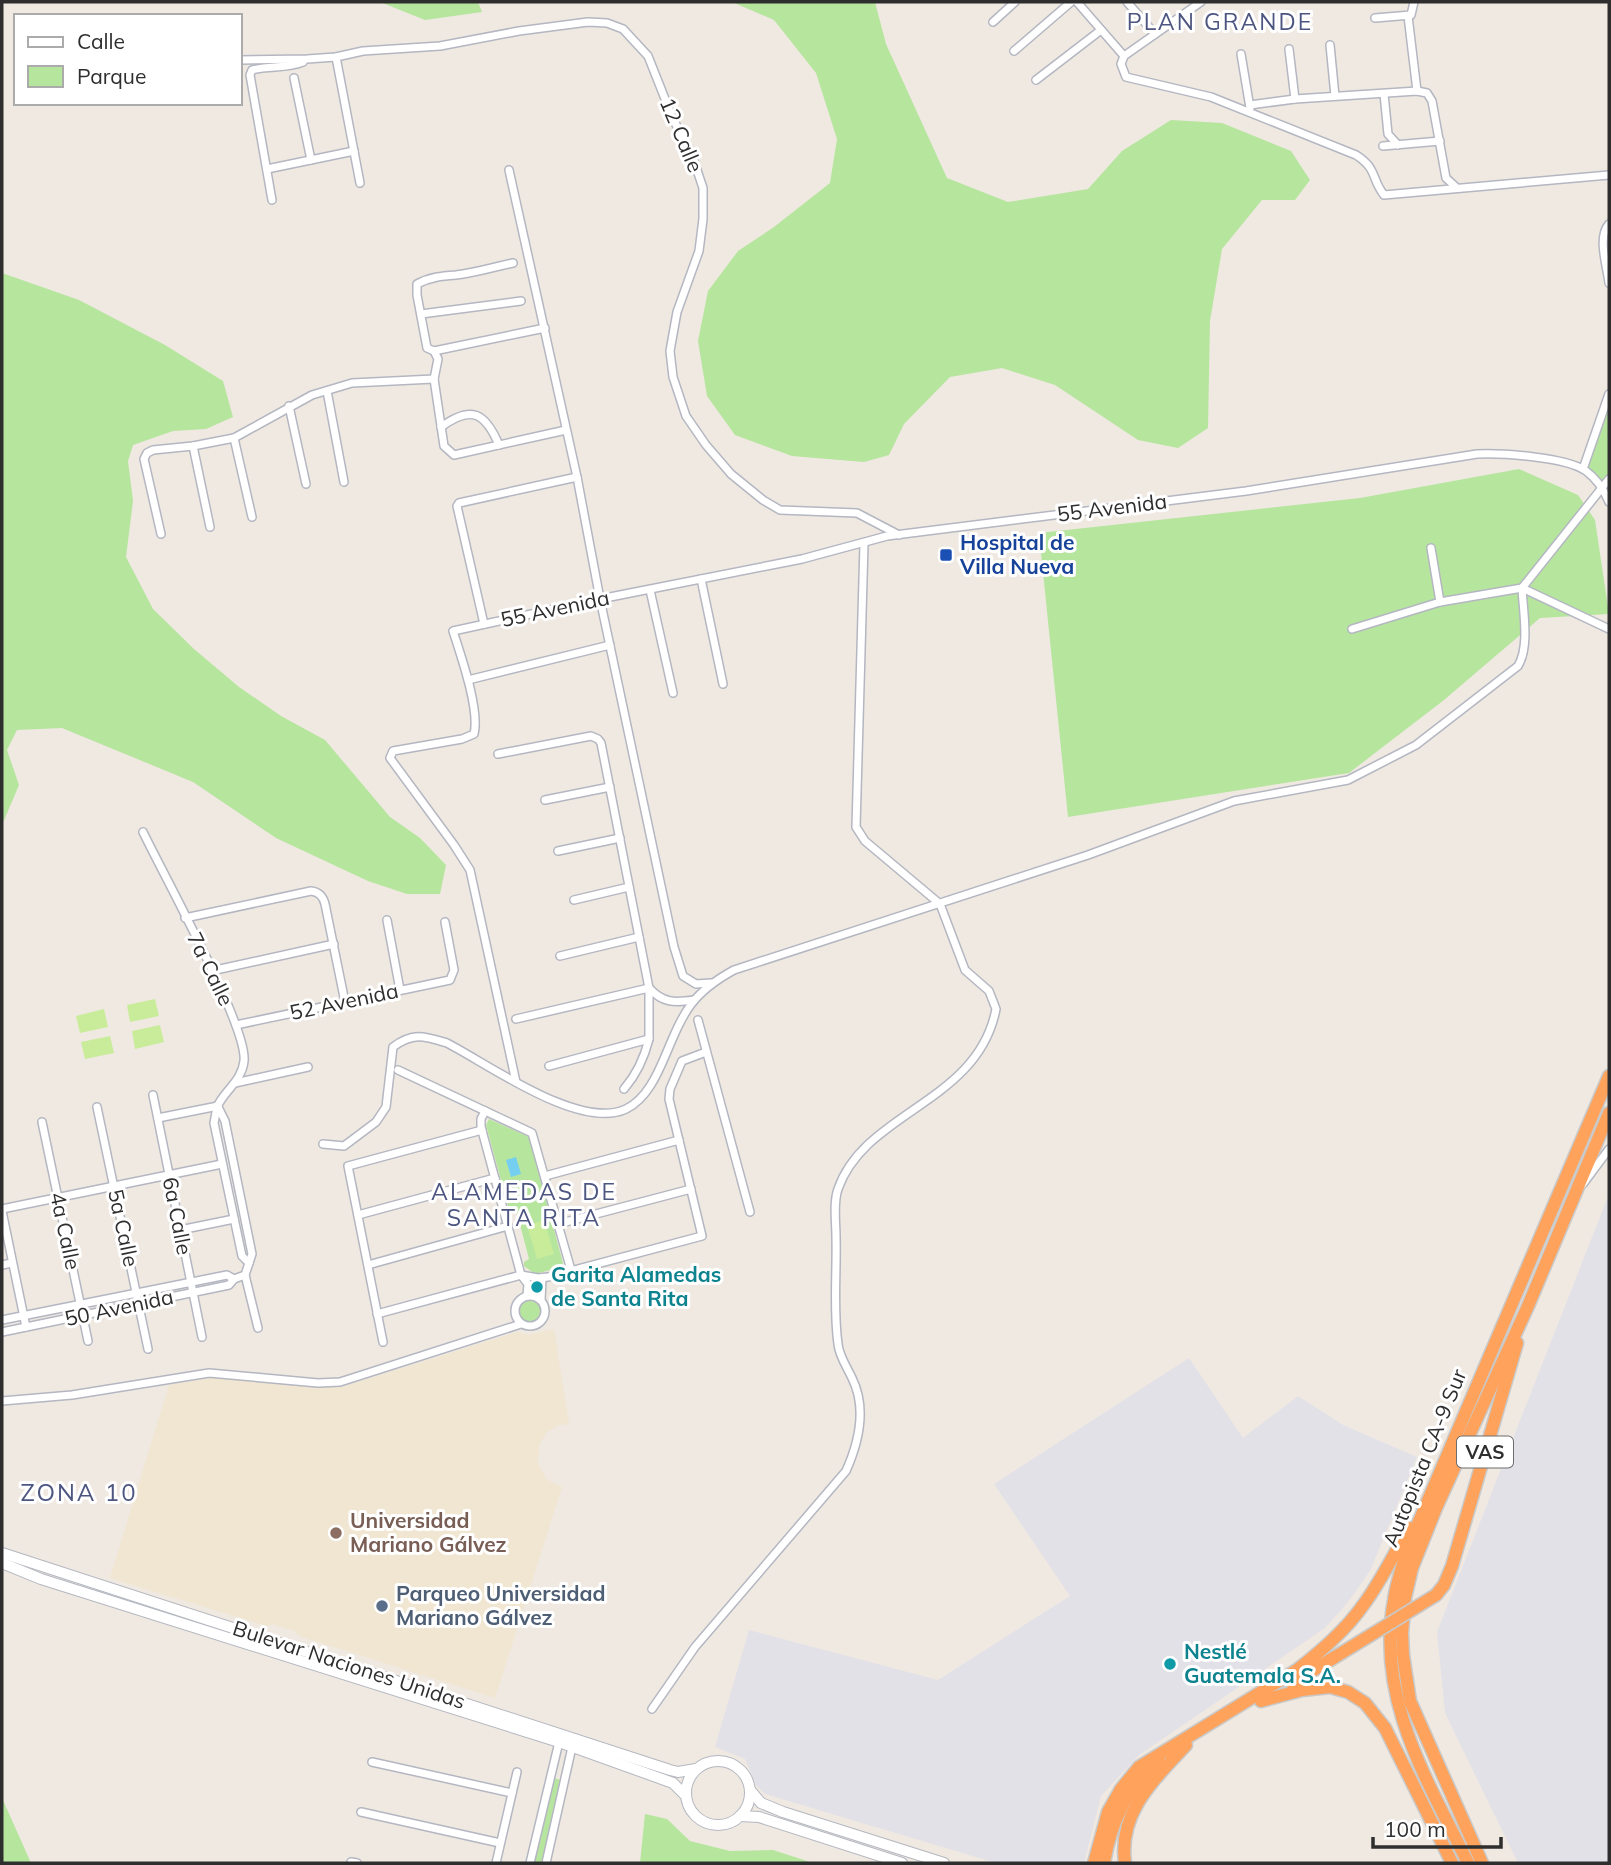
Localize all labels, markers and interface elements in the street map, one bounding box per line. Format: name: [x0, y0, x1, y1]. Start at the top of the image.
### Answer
district label: PLAN GRANDE: [1127, 7, 1313, 36]
legend: [14, 14, 242, 105]
text: Calle: [77, 28, 125, 54]
text: Parque: [77, 63, 146, 89]
street label: 12 Calle: [655, 93, 709, 176]
street label: 55 Avenida: [1055, 487, 1168, 527]
place label: Hospital de Villa Nueva: [959, 529, 1074, 579]
marker: Hospital de Villa Nueva: [938, 547, 954, 563]
street label: 55 Avenida: [498, 584, 612, 632]
street label: 7a Calle: [182, 927, 240, 1010]
street label: 52 Avenida: [287, 977, 401, 1025]
street label: 6a Calle: [158, 1175, 198, 1257]
district label: ALAMEDAS DE SANTA RITA: [431, 1177, 617, 1232]
street label: 5a Calle: [103, 1187, 145, 1269]
street label: 4a Calle: [45, 1190, 87, 1272]
place label: Garita Alamedas de Santa Rita: [551, 1261, 721, 1311]
marker: Garita Alamedas de Santa Rita: [529, 1279, 545, 1295]
street label: 50 Avenida: [62, 1283, 176, 1331]
street label: Autopista CA-9 Sur: [1377, 1365, 1472, 1550]
road number: VAS: [1457, 1436, 1513, 1468]
district label: ZONA 10: [20, 1477, 138, 1507]
place label: Universidad Mariano Gálvez: [350, 1507, 507, 1557]
marker: Universidad Mariano Gálvez: [328, 1525, 344, 1541]
place label: Parqueo Universidad Mariano Gálvez: [396, 1580, 605, 1630]
marker: Parqueo Universidad Mariano Gálvez: [374, 1598, 390, 1614]
street label: Bulevar Naciones Unidas: [230, 1614, 469, 1714]
place label: Nestlé Guatemala S.A.: [1184, 1638, 1341, 1688]
marker: Nestlé Guatemala S.A.: [1162, 1656, 1178, 1672]
scale bar: [1373, 1806, 1501, 1850]
text: 100 m: [1384, 1816, 1446, 1842]

